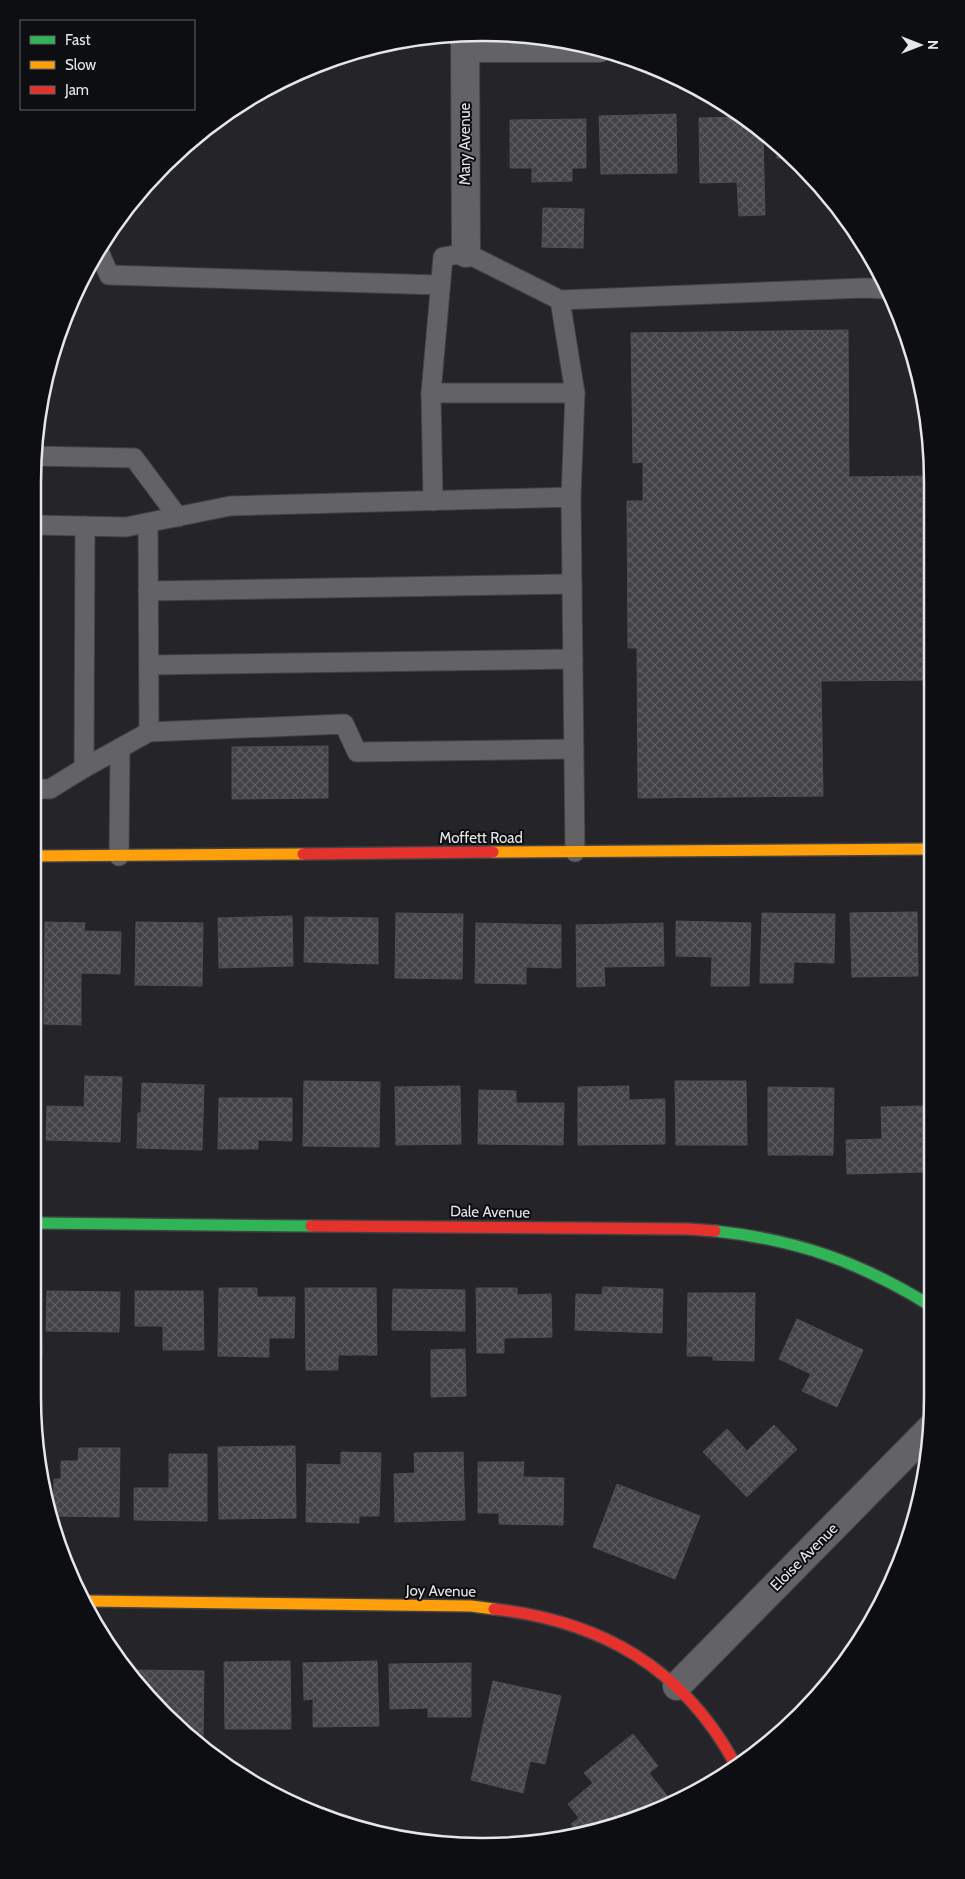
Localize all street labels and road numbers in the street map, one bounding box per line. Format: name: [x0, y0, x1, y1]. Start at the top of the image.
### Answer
street label: Mary Avenue: [456, 102, 474, 185]
street label: Moffett Road: [439, 829, 523, 847]
street label: Dale Avenue: [450, 1202, 531, 1222]
street label: Eloise Avenue: [767, 1519, 842, 1594]
street label: Joy Avenue: [405, 1581, 477, 1601]

